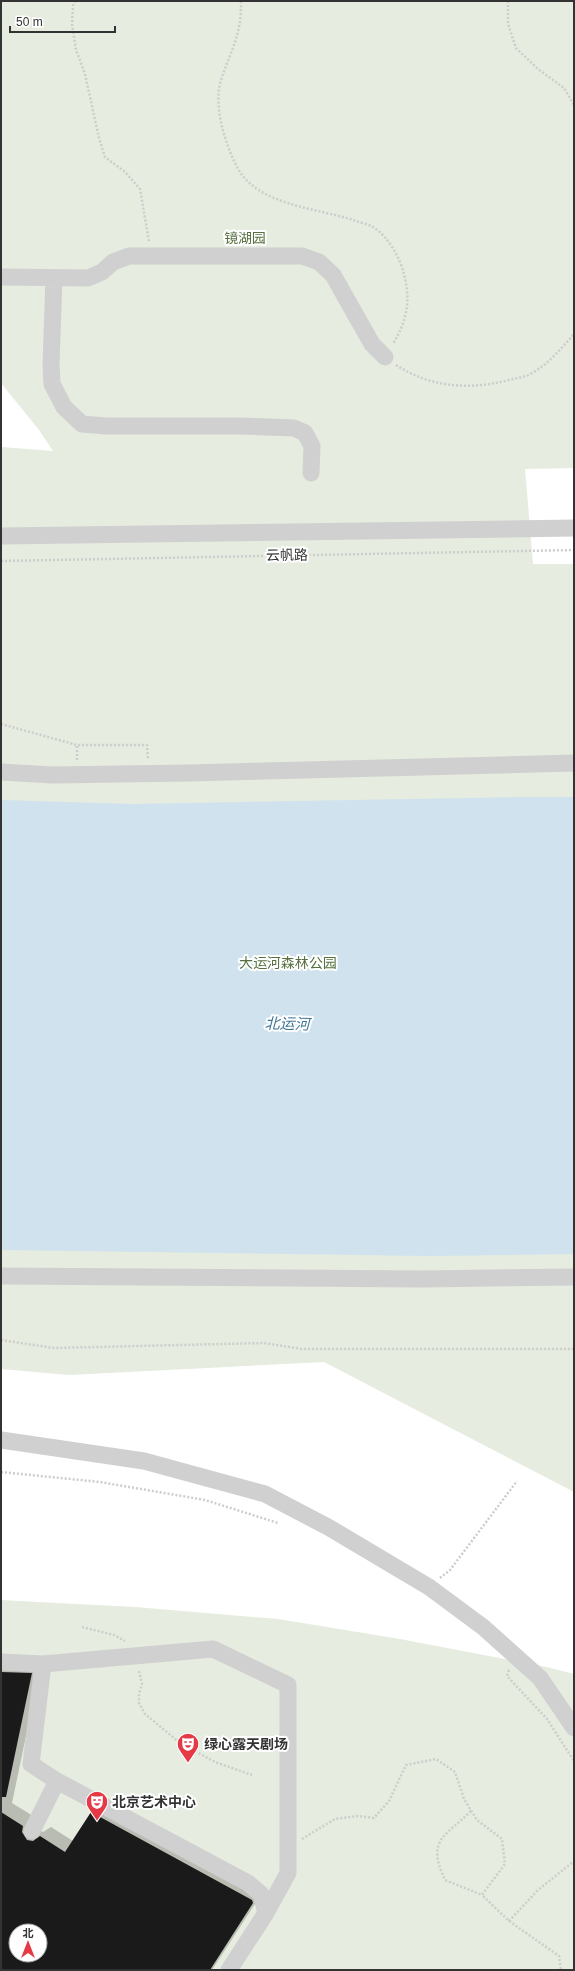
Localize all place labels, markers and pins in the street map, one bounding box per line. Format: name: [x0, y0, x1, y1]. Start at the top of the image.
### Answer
theatre icon: 绿心露天剧场: [175, 1731, 201, 1764]
place label: 绿心露天剧场: [204, 1736, 288, 1752]
theatre icon: 北京艺术中心: [84, 1789, 110, 1822]
place label: 北京艺术中心: [112, 1794, 196, 1810]

